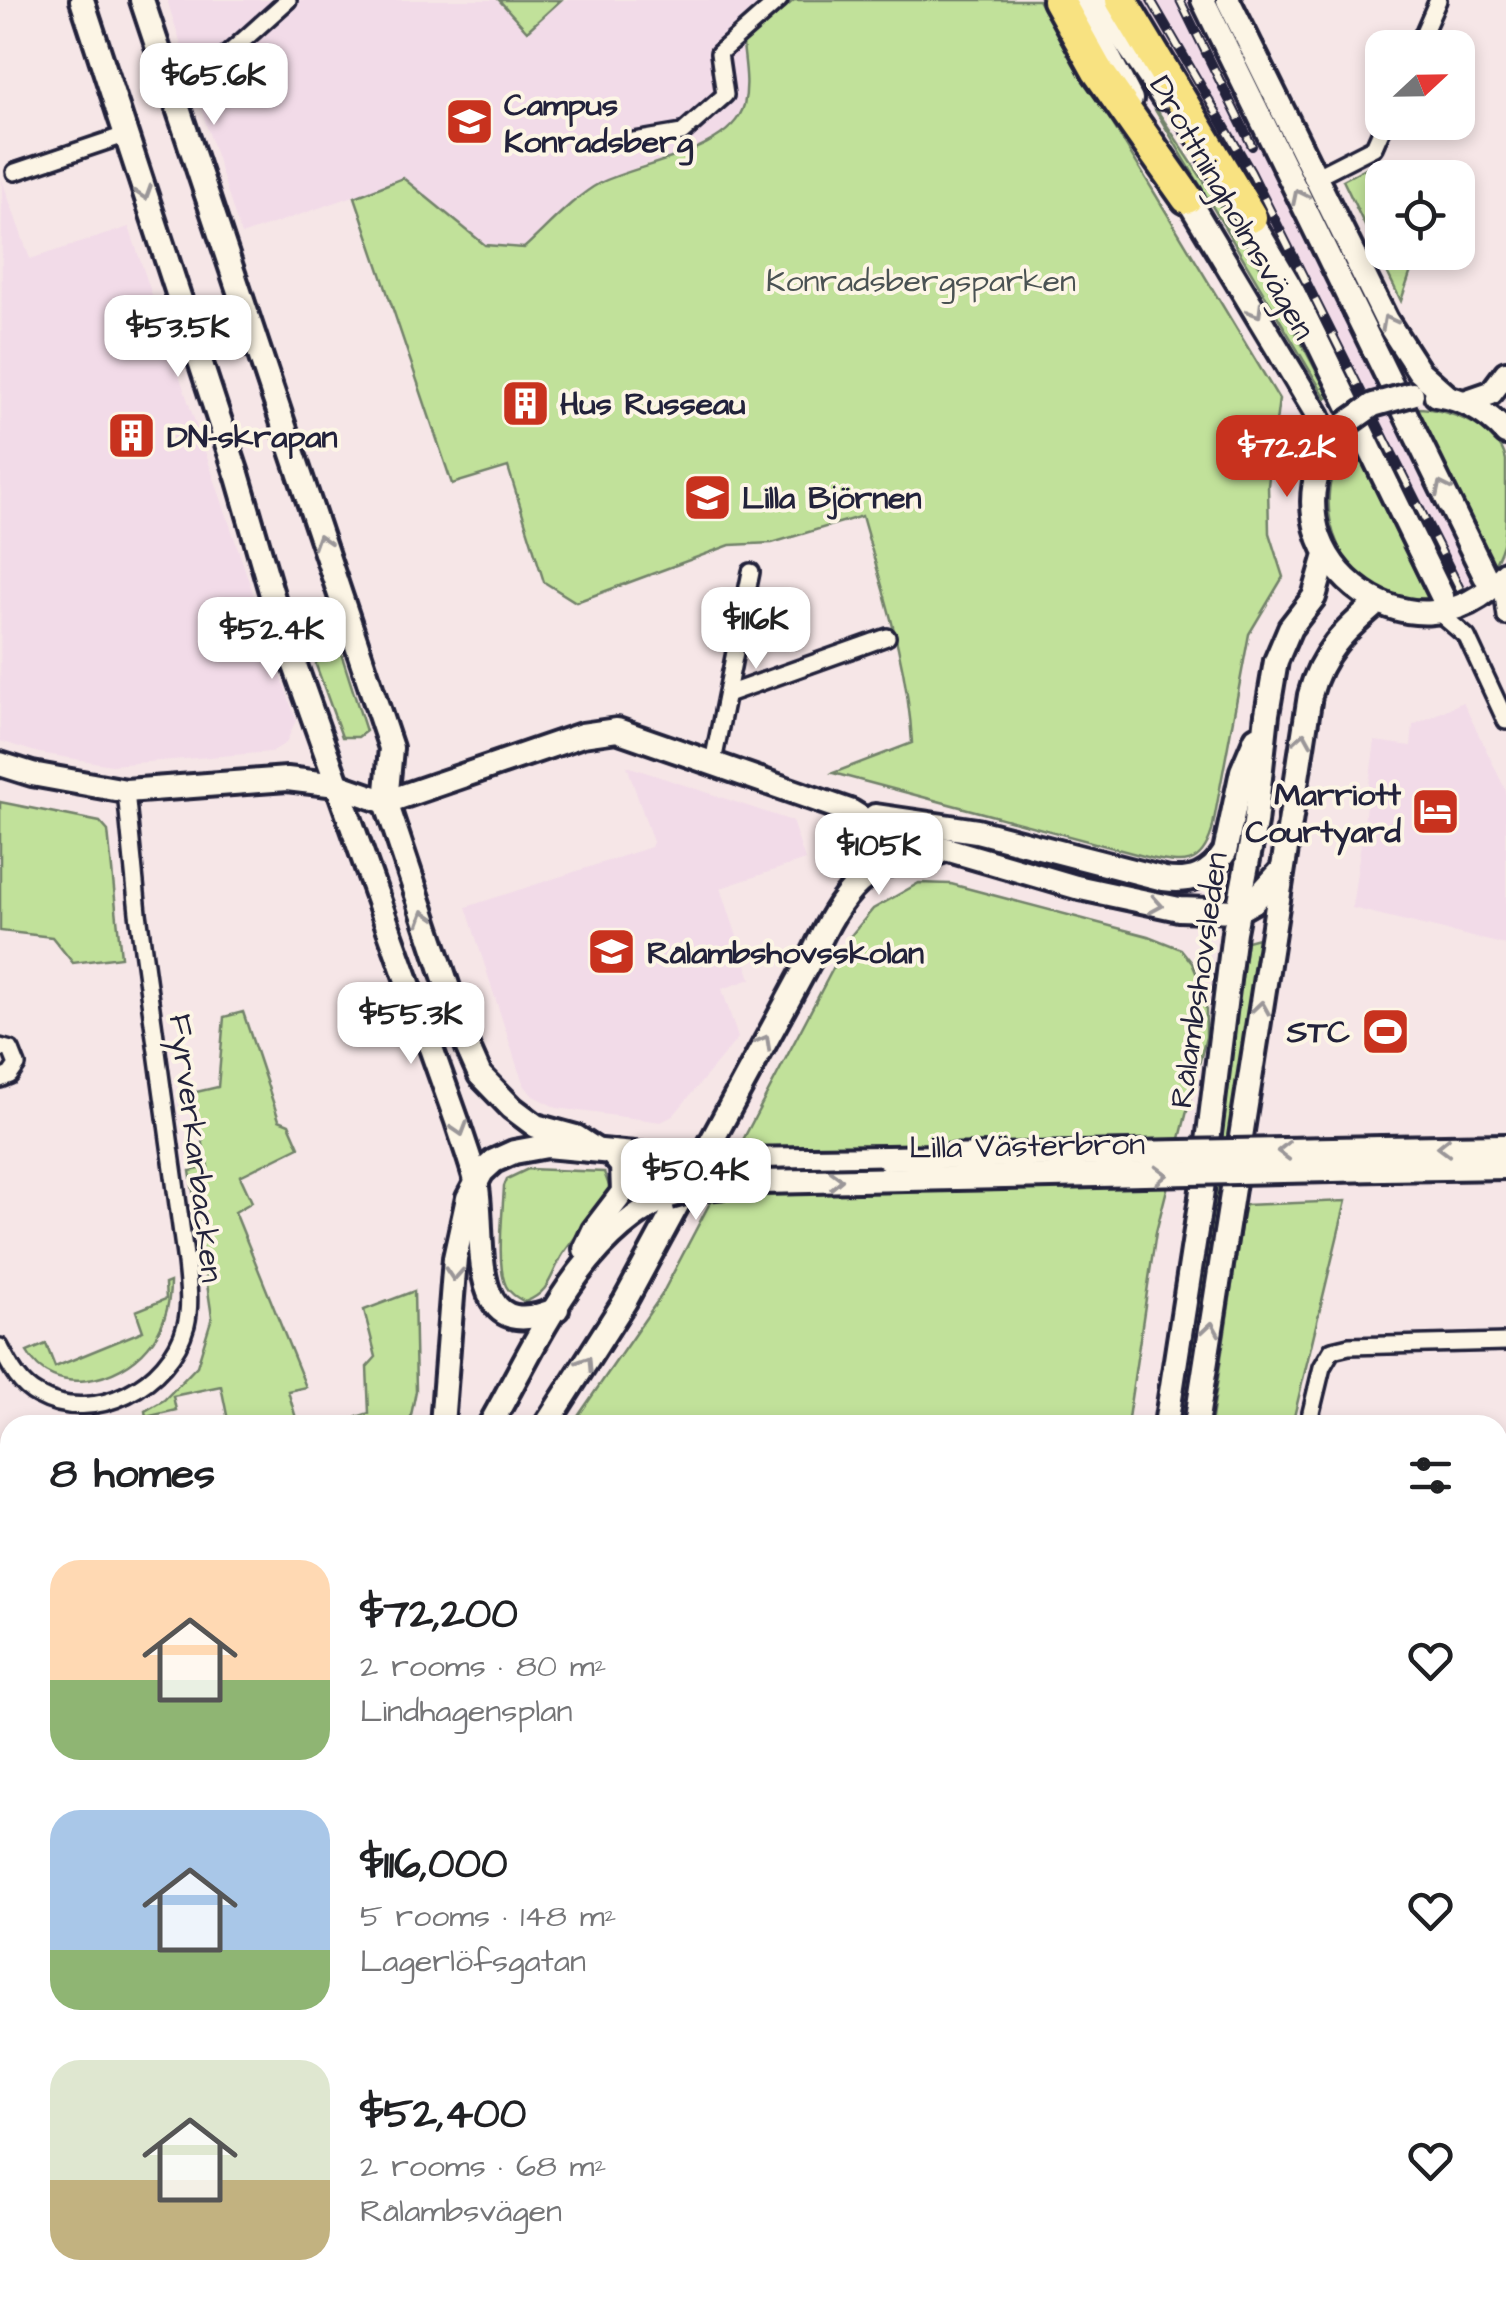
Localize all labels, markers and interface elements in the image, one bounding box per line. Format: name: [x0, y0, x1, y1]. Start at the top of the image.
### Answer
north arrow: [1365, 30, 1475, 140]
map controls: [1365, 30, 1475, 270]
pin: $65.6K: [133, 43, 295, 128]
text: $65.6K: [162, 53, 266, 98]
street label: Drottningholmsvägen: [1138, 67, 1326, 348]
place label: Campus Konradsberg: [504, 83, 694, 166]
school or university icon: Campus Konradsberg: [443, 96, 495, 148]
button: locate: [1365, 160, 1475, 270]
one-way arrow: [133, 183, 153, 200]
one-way arrow: [1292, 188, 1312, 206]
park label: Konradsbergsparken: [766, 259, 1076, 304]
pin: $53.5K: [97, 295, 259, 380]
one-way arrow: [1244, 300, 1263, 318]
text: $53.5K: [126, 305, 230, 350]
one-way arrow: [1380, 314, 1400, 332]
building icon: Hus Russeau: [499, 377, 551, 429]
place label: Hus Russeau: [560, 382, 746, 427]
building icon: DN-skrapan: [106, 410, 158, 462]
place label: DN-skrapan: [167, 415, 338, 460]
pin: $72.2K: [1206, 415, 1368, 500]
text: $72.2K: [1238, 425, 1336, 470]
school or university icon: Lilla Björnen: [681, 471, 733, 523]
place label: Lilla Björnen: [742, 476, 922, 521]
one-way arrow: [1434, 480, 1454, 498]
one-way arrow: [313, 534, 333, 551]
pin: $116K: [686, 587, 826, 672]
pin: $52.4K: [191, 597, 353, 682]
text: $116K: [723, 597, 789, 642]
text: $52.4K: [220, 607, 324, 652]
one-way arrow: [1291, 731, 1312, 747]
place label: Marriott Courtyard: [1246, 773, 1402, 856]
hotel icon: Marriott Courtyard: [1410, 786, 1462, 838]
pin: $105K: [809, 813, 949, 898]
text: $105K: [837, 823, 921, 868]
street label: Rålambshovsleden: [1159, 849, 1240, 1111]
one-way arrow: [1147, 894, 1164, 915]
one-way arrow: [416, 909, 437, 926]
school or university icon: Rålambshovsskolan: [586, 926, 638, 978]
place label: Rålambshovsskolan: [647, 931, 924, 976]
pin: $55.3K: [330, 982, 492, 1067]
text: $55.3K: [359, 992, 463, 1037]
one-way arrow: [1250, 999, 1271, 1016]
sports icon: STC: [1359, 1005, 1411, 1057]
place label: STC: [1286, 1010, 1350, 1055]
street label: Fyrverkarbacken: [157, 1011, 234, 1285]
one-way arrow: [752, 1034, 772, 1052]
one-way arrow: [448, 1120, 468, 1137]
street label: Lilla Västerbron: [909, 1122, 1145, 1171]
one-way arrow: [1435, 1137, 1451, 1158]
pin: $50.4K: [615, 1138, 777, 1223]
one-way arrow: [1276, 1140, 1292, 1161]
text: $50.4K: [643, 1148, 749, 1193]
one-way arrow: [1154, 1165, 1170, 1186]
one-way arrow: [830, 1169, 845, 1191]
one-way arrow: [444, 1267, 465, 1283]
one-way arrow: [1199, 1320, 1220, 1337]
one-way arrow: [574, 1356, 593, 1374]
text: 8 homes: [50, 1446, 215, 1504]
icon: filters: [1403, 1448, 1458, 1503]
text: $72,200: [360, 1586, 518, 1644]
icon: home: [130, 1600, 250, 1720]
icon: heart: [1403, 1633, 1458, 1688]
text: 2 rooms · 80 m²: [360, 1644, 607, 1689]
text: Lindhagensplan: [360, 1689, 573, 1734]
text: $116,000: [360, 1836, 507, 1894]
icon: home: [130, 1850, 250, 1970]
icon: heart: [1403, 1883, 1458, 1938]
text: 5 rooms · 148 m²: [360, 1894, 617, 1939]
text: Lagerlöfsgatan: [360, 1939, 586, 1984]
text: $52,400: [360, 2086, 526, 2144]
icon: home: [130, 2100, 250, 2220]
icon: heart: [1403, 2133, 1458, 2188]
text: 2 rooms · 68 m²: [360, 2144, 606, 2189]
text: Rålambsvägen: [360, 2189, 562, 2234]

